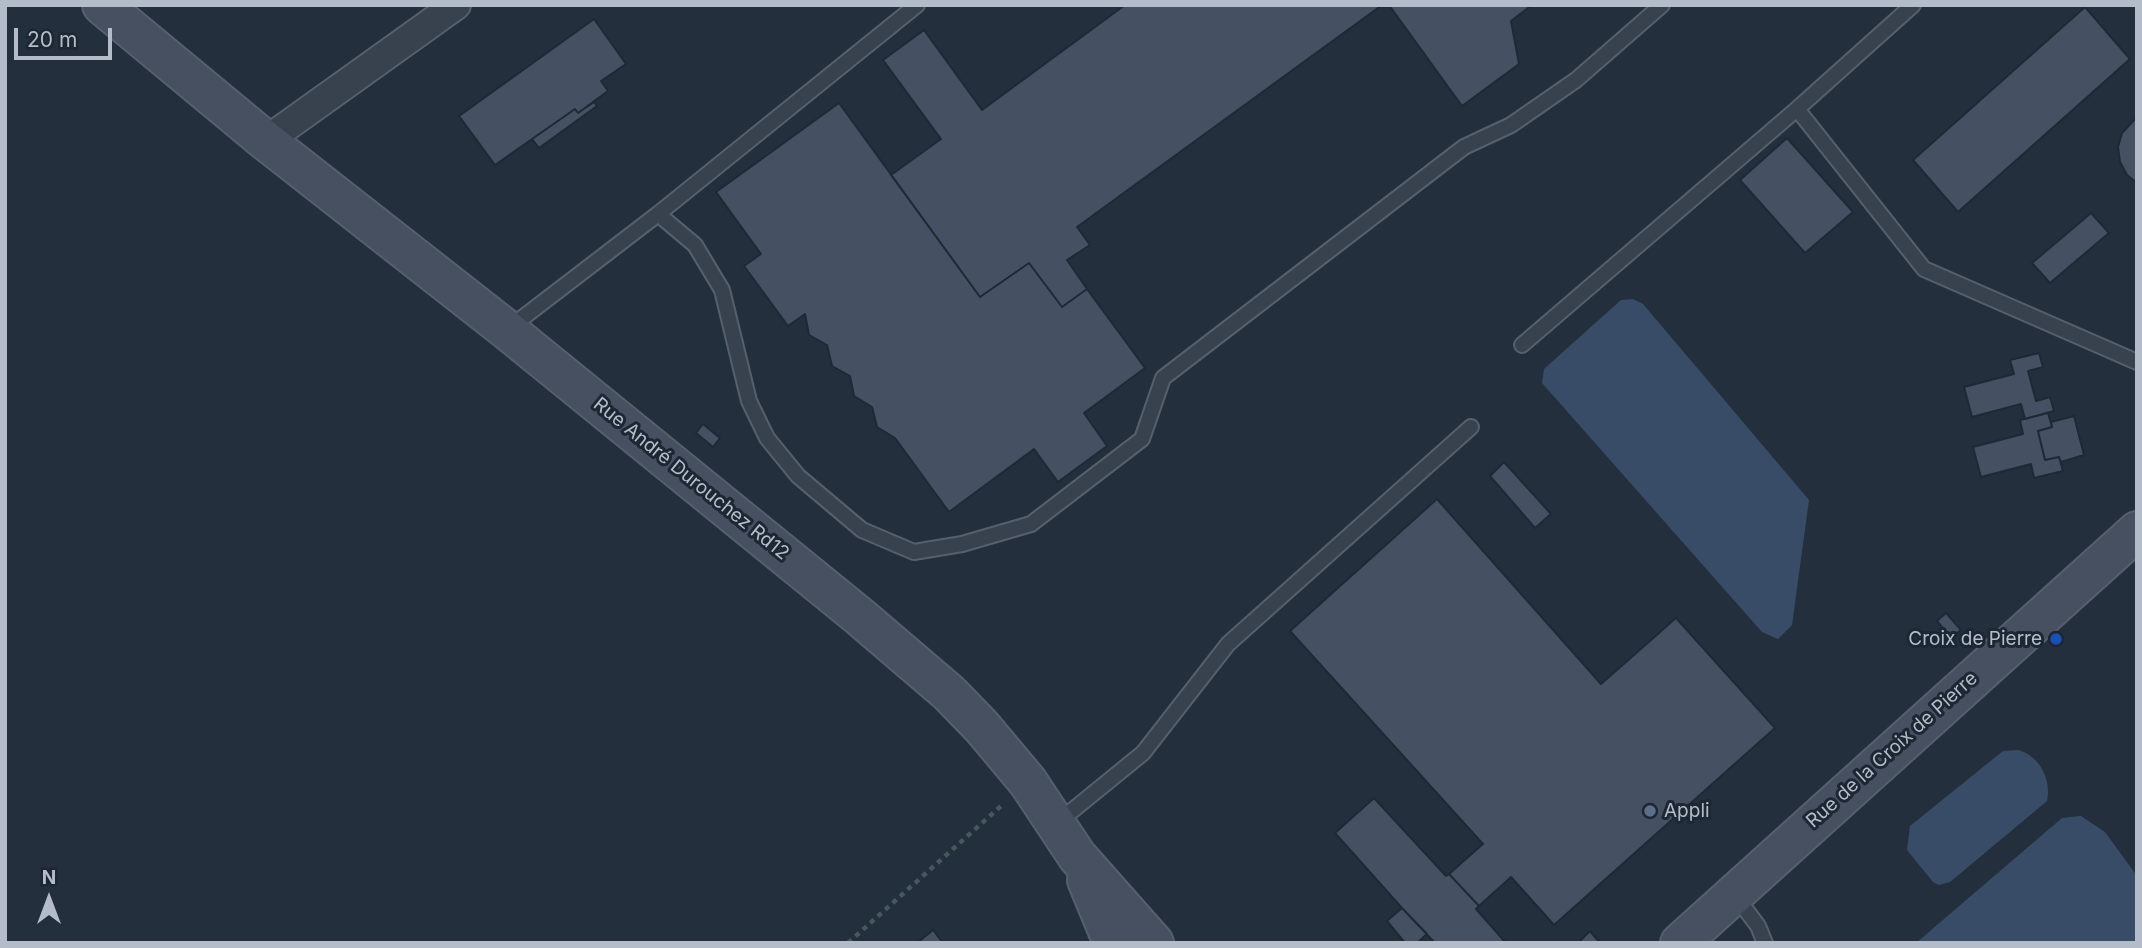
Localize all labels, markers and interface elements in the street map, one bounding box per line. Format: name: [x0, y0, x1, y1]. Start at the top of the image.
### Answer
scale bar: [18, 14, 116, 58]
text: 20 m: [27, 27, 77, 52]
street label: Rue André Durouchez Rd12: [589, 393, 793, 565]
place label: Croix de Pierre: [1908, 628, 2042, 650]
marker: Croix de Pierre: [2048, 631, 2064, 647]
street label: Rue de la Croix de Pierre: [1802, 667, 1982, 833]
place label: Appli: [1664, 800, 1710, 822]
marker: Appli: [1642, 803, 1658, 819]
north arrow: [14, 864, 84, 934]
text: N: [42, 866, 56, 889]

